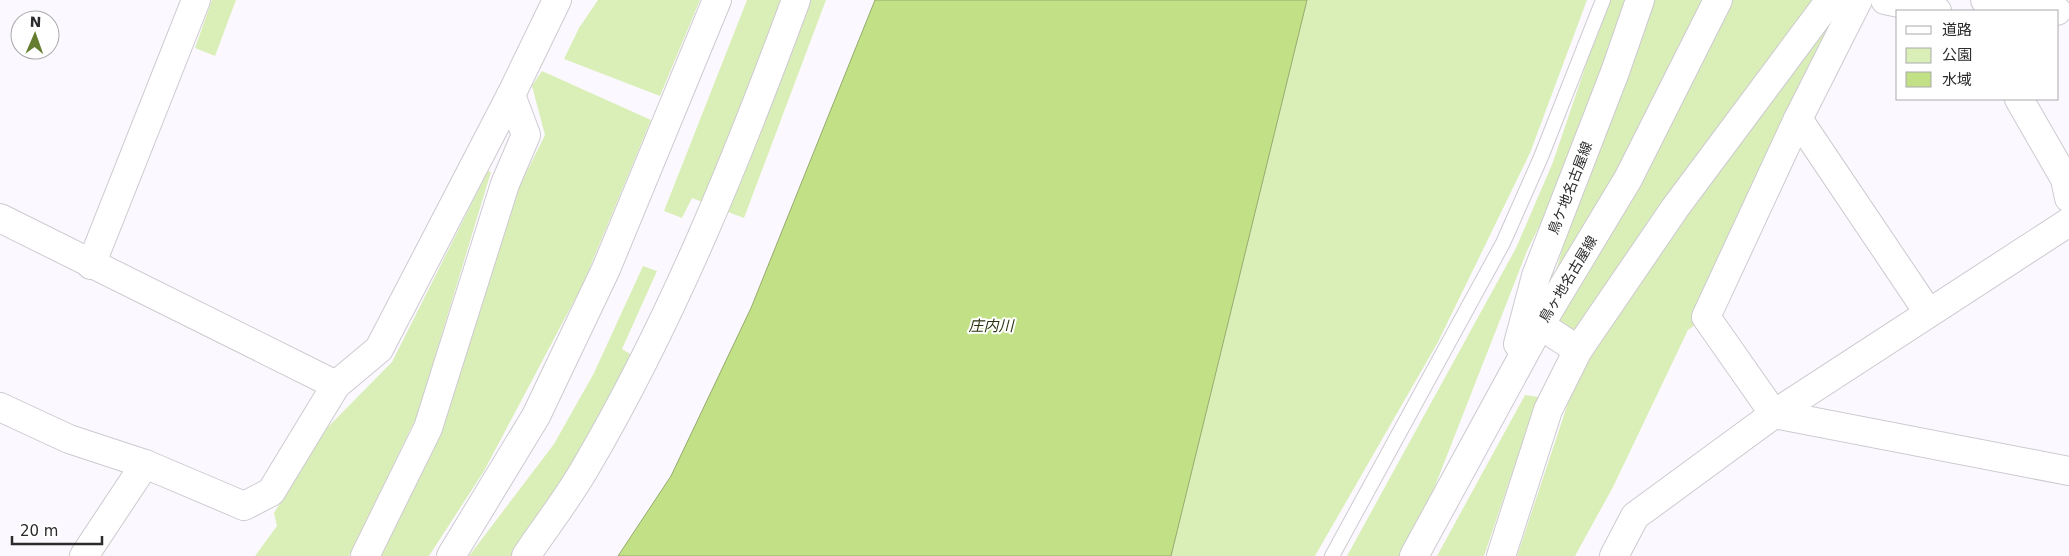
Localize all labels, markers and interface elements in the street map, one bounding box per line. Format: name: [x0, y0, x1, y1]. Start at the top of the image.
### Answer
north arrow: [10, 10, 60, 60]
legend: [1896, 10, 2059, 100]
text: N: [29, 14, 42, 30]
text: 道路: [1942, 21, 1972, 39]
text: 公園: [1942, 46, 1972, 64]
text: 水域: [1942, 71, 1972, 89]
street label: 鳥ケ地名古屋線: [1545, 139, 1595, 237]
street label: 鳥ヶ地名古屋線: [1536, 233, 1600, 325]
water label: 庄内川: [968, 317, 1015, 335]
scale bar: [12, 514, 102, 546]
text: 20 m: [20, 522, 58, 540]

